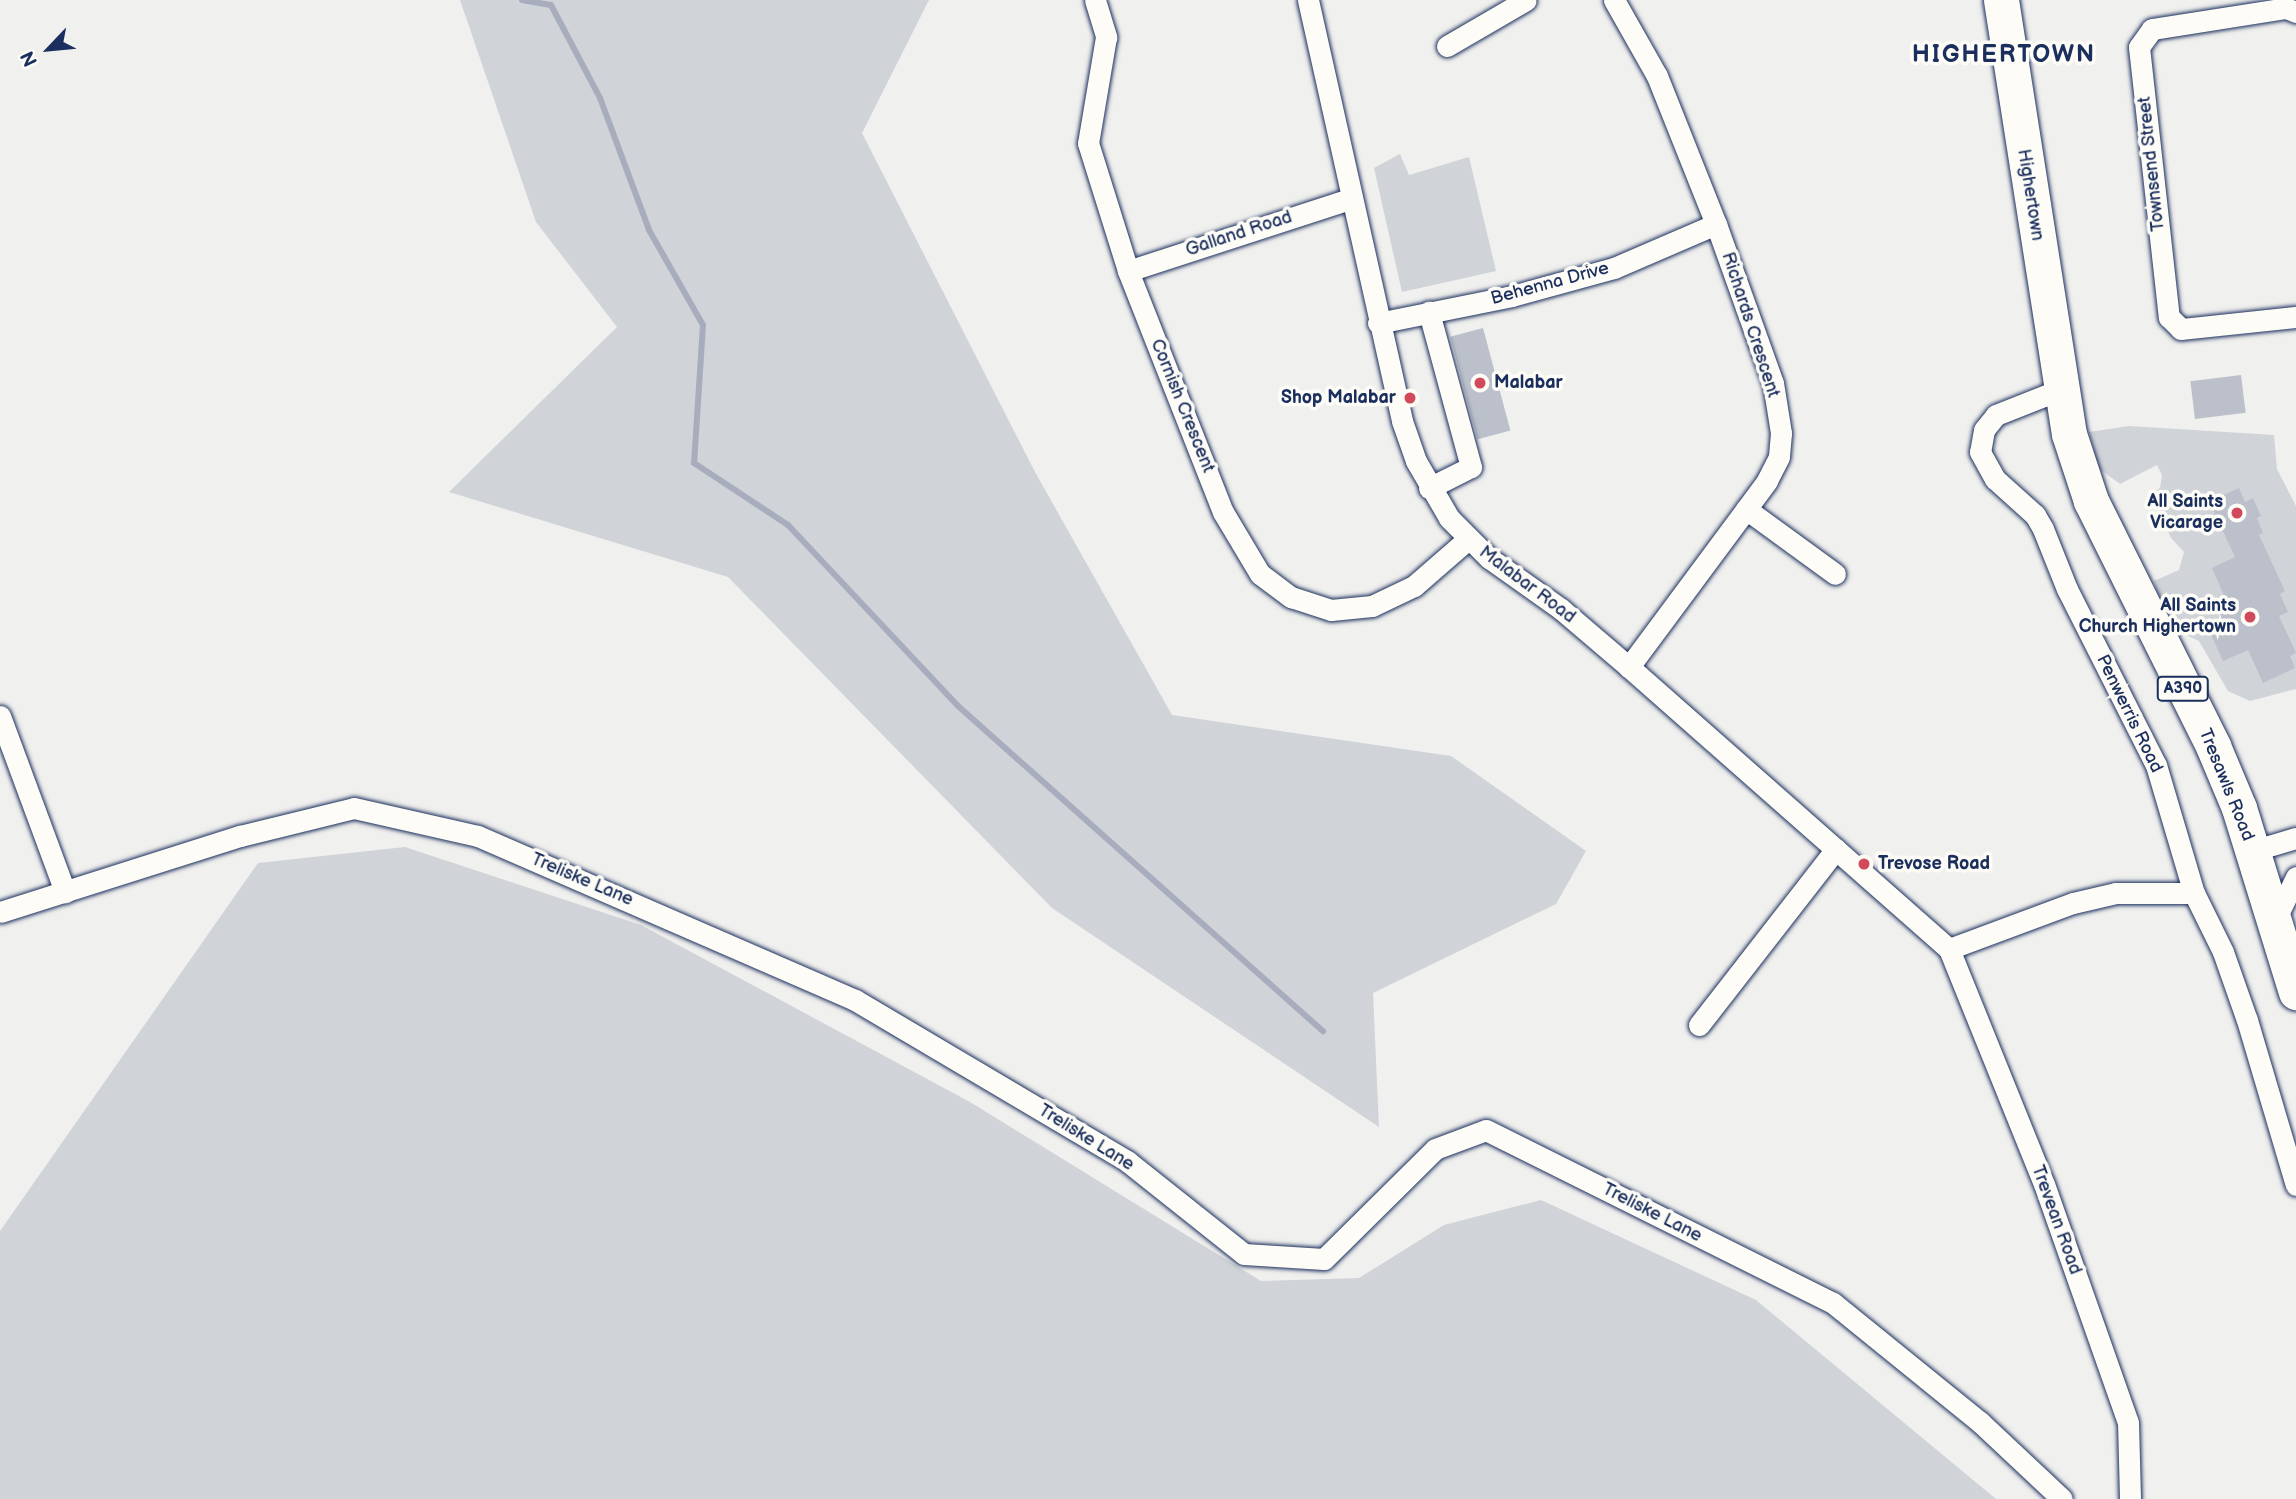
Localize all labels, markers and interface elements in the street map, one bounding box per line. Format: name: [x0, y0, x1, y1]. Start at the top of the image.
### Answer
north arrow: [14, 14, 84, 84]
district label: HIGHERTOWN: [1913, 41, 2095, 69]
text: N: [16, 47, 43, 70]
street label: Townsend Street: [2134, 95, 2170, 233]
street label: Highertown: [2012, 148, 2048, 242]
street label: Galland Road: [1183, 207, 1295, 261]
street label: Richards Crescent: [1716, 250, 1784, 400]
street label: Behenna Drive: [1489, 258, 1611, 310]
street label: Cornish Crescent: [1145, 336, 1219, 476]
place label: Malabar: [1494, 372, 1563, 394]
marker: Malabar: [1472, 375, 1488, 391]
place label: Shop Malabar: [1281, 387, 1396, 409]
marker: Shop Malabar: [1402, 390, 1418, 406]
place label: All Saints Vicarage: [2148, 492, 2223, 534]
marker: All Saints Vicarage: [2229, 505, 2245, 521]
street label: Malabar Road: [1475, 542, 1579, 628]
place label: All Saints Church Highertown: [2079, 596, 2236, 638]
marker: All Saints Church Highertown: [2242, 609, 2258, 625]
street label: Penwerris Road: [2091, 652, 2167, 776]
road number: A390: [2157, 676, 2209, 702]
street label: Tresawls Road: [2194, 726, 2258, 844]
street label: Treliske Lane: [528, 849, 636, 911]
place label: Trevose Road: [1878, 853, 1990, 875]
marker: Trevose Road: [1856, 856, 1872, 872]
street label: Treliske Lane: [1034, 1100, 1138, 1176]
street label: Trevean Road: [2026, 1163, 2086, 1277]
street label: Treliske Lane: [1599, 1179, 1705, 1247]

